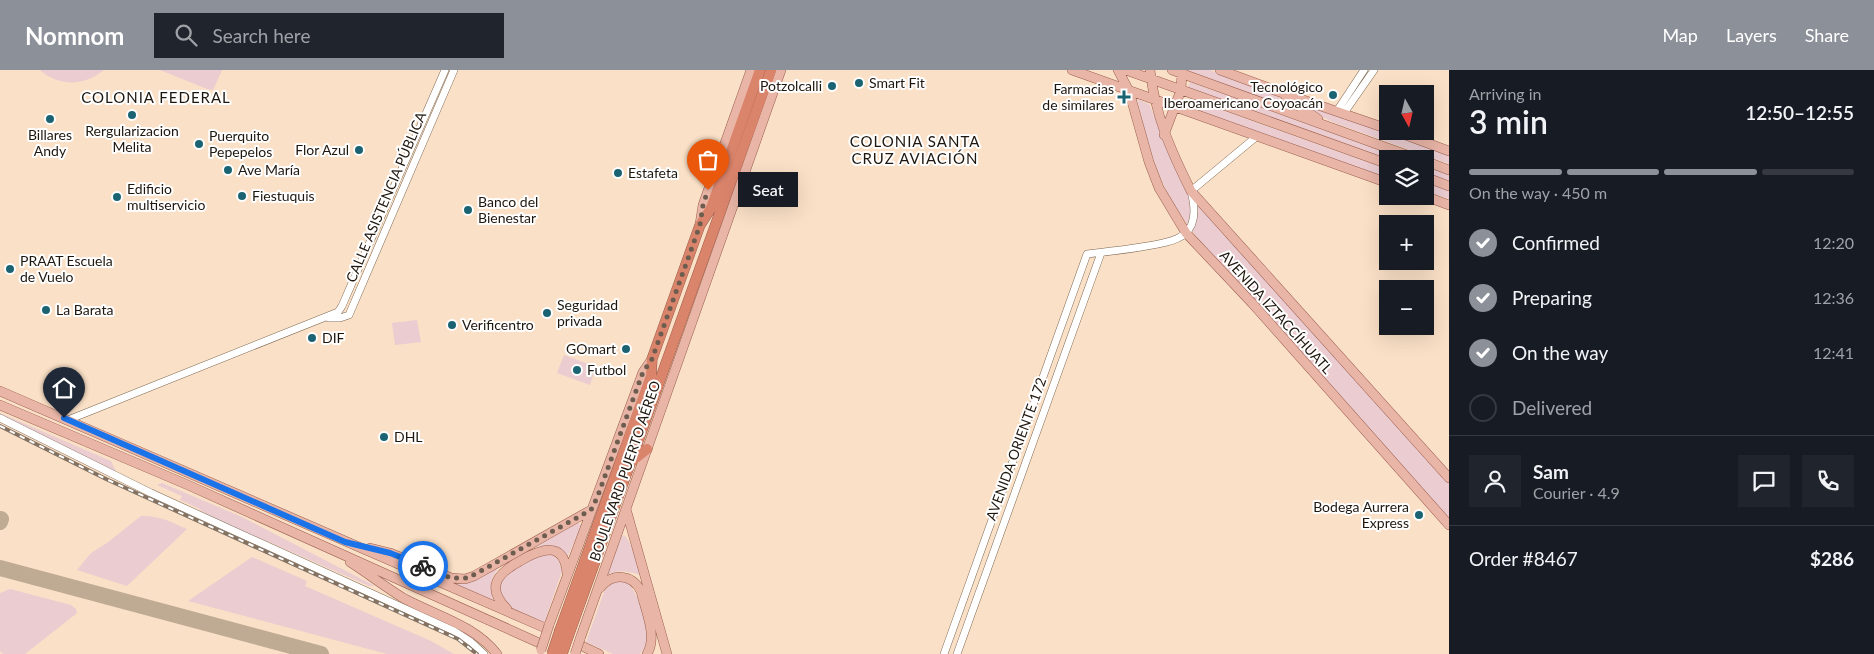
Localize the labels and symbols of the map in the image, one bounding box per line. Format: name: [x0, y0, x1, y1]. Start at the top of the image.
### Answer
place label: Smart Fit: [869, 74, 925, 91]
place label: Potzolcalli: [760, 77, 822, 94]
marker: Smart Fit: [853, 77, 865, 89]
place label: Tecnológico Iberoamericano Coyoacán: [1164, 78, 1323, 111]
marker: Potzolcalli: [826, 80, 838, 92]
place label: Farmacias de similares: [1042, 80, 1114, 113]
north arrow: [1379, 85, 1434, 140]
district label: COLONIA FEDERAL: [81, 88, 231, 106]
marker: Tecnológico Iberoamericano Coyoacán: [1327, 89, 1339, 101]
marker: Farmacias de similares: [1118, 91, 1130, 103]
marker: Rergularizacion Melita: [126, 109, 138, 121]
street label: CALLE ASISTENCIA PÚBLICA: [342, 109, 429, 285]
marker: Billares Andy: [44, 113, 56, 125]
place label: Rergularizacion Melita: [85, 122, 179, 155]
place label: Billares Andy: [28, 126, 72, 159]
place label: Puerquito Pepepelos: [209, 127, 272, 160]
district label: COLONIA SANTA CRUZ AVIACIÓN: [850, 132, 980, 167]
marker: Puerquito Pepepelos: [193, 138, 205, 150]
pin: [687, 139, 729, 190]
place label: Flor Azul: [295, 141, 349, 158]
marker: Flor Azul: [353, 144, 365, 156]
place label: Ave María: [238, 161, 300, 178]
marker: Ave María: [222, 164, 234, 176]
place label: Estafeta: [628, 164, 678, 181]
marker: Estafeta: [612, 167, 624, 179]
callout: Seat: [738, 172, 798, 208]
place label: Edificio multiservicio: [127, 180, 205, 213]
place label: Fiestuquis: [252, 187, 315, 204]
marker: Fiestuquis: [236, 190, 248, 202]
marker: Edificio multiservicio: [111, 191, 123, 203]
place label: Banco del Bienestar: [478, 193, 538, 226]
marker: Banco del Bienestar: [462, 204, 474, 216]
street label: AVENIDA IZTACCÍHUATL: [1217, 247, 1336, 377]
place label: PRAAT Escuela de Vuelo: [20, 252, 113, 285]
marker: PRAAT Escuela de Vuelo: [4, 263, 16, 275]
place label: Seguridad privada: [557, 296, 618, 329]
place label: La Barata: [56, 301, 113, 318]
marker: La Barata: [40, 304, 52, 316]
marker: Seguridad privada: [541, 307, 553, 319]
place label: Verificentro: [462, 316, 534, 333]
marker: Verificentro: [446, 319, 458, 331]
place label: DIF: [322, 329, 345, 346]
marker: DIF: [306, 332, 318, 344]
place label: GOmart: [566, 340, 616, 357]
marker: GOmart: [620, 343, 632, 355]
place label: Futbol: [587, 361, 626, 378]
marker: Futbol: [571, 364, 583, 376]
pin: [43, 367, 85, 418]
street label: AVENIDA ORIENTE 172: [982, 375, 1049, 523]
street label: BOULEVARD PUERTO AÉREO: [586, 378, 663, 563]
place label: DHL: [394, 428, 423, 445]
marker: DHL: [378, 431, 390, 443]
place label: Bodega Aurrera Express: [1313, 498, 1409, 531]
marker: Bodega Aurrera Express: [1413, 509, 1425, 521]
courier: [398, 541, 448, 591]

